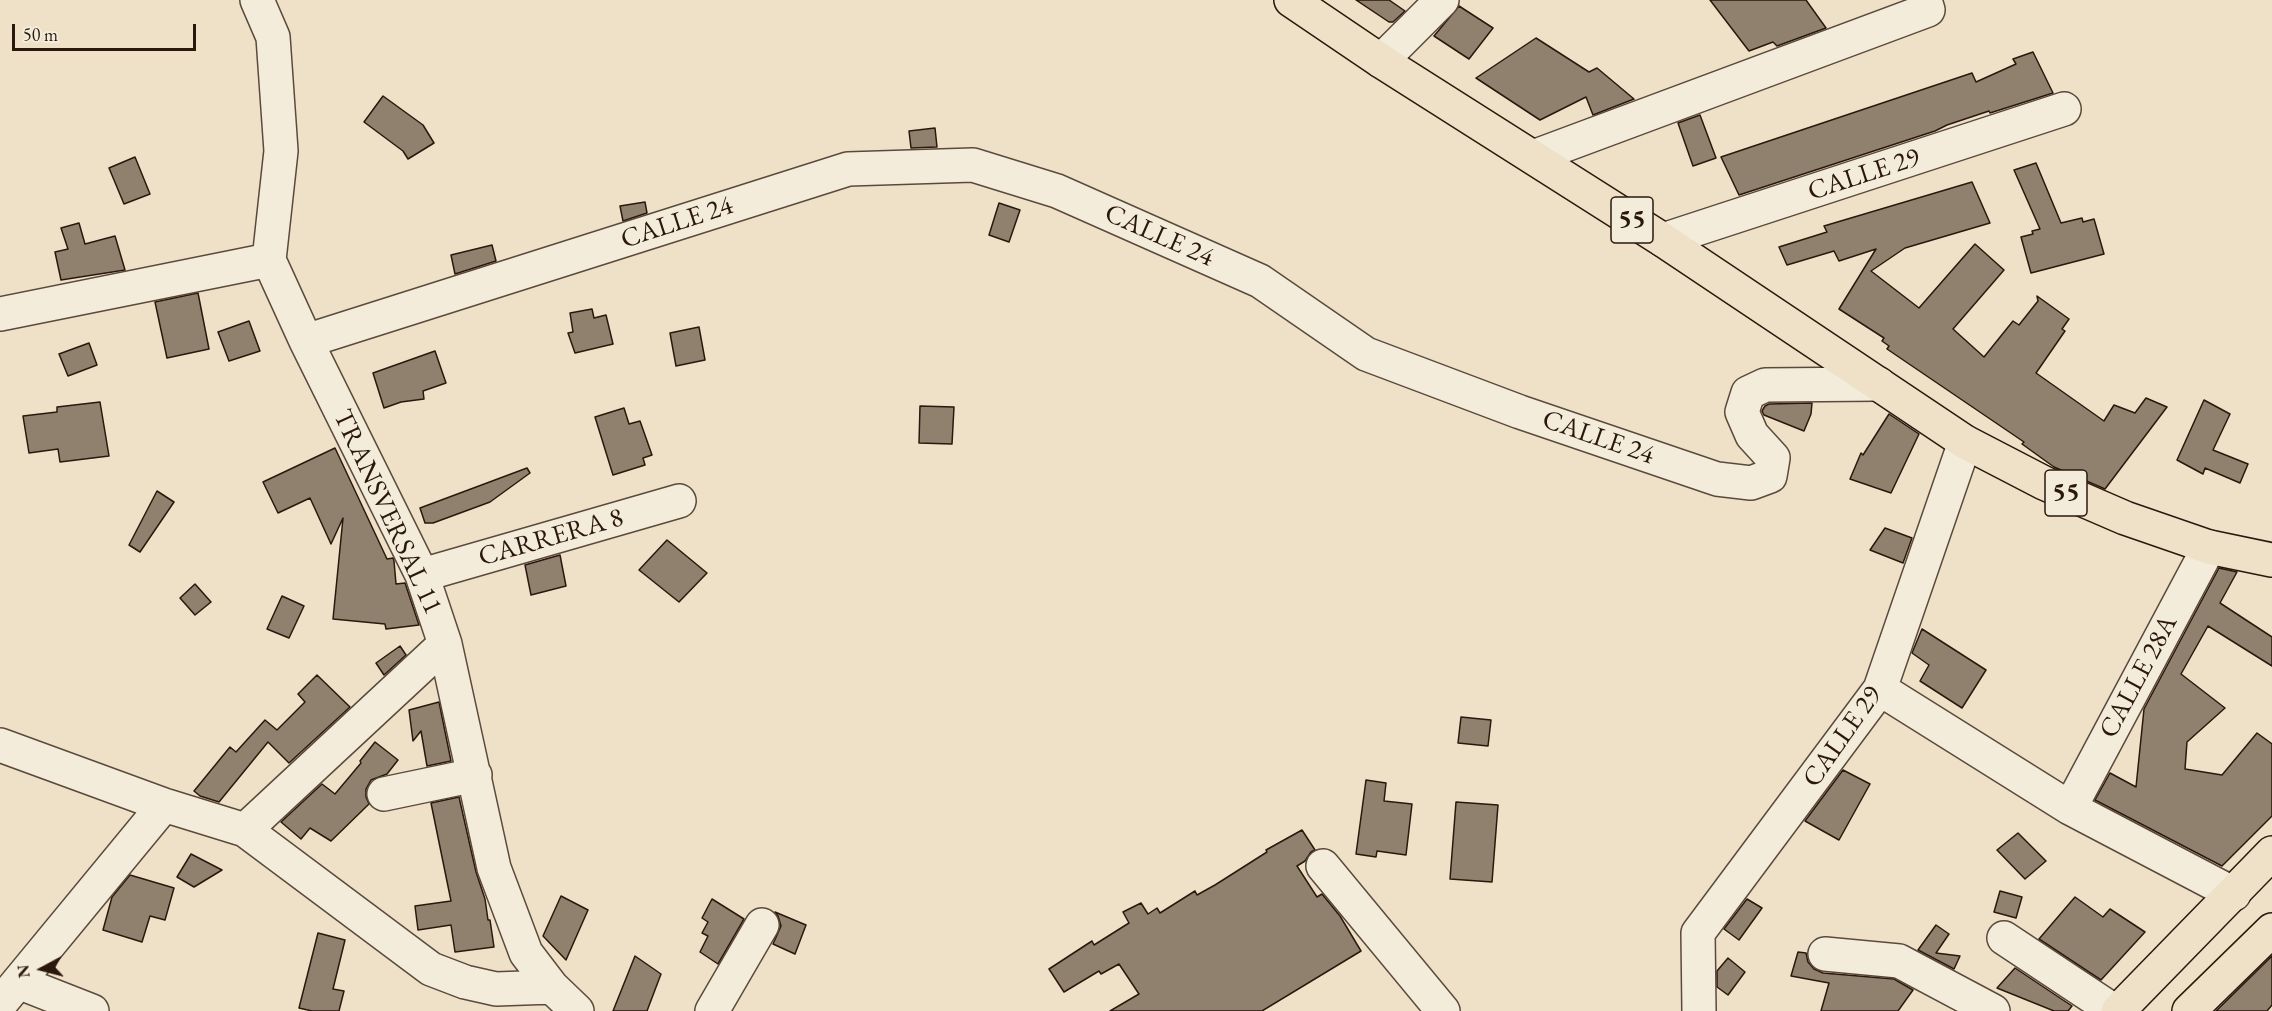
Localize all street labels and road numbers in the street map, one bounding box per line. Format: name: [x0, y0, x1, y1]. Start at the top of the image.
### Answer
street label: CALLE 29: [1804, 142, 1924, 208]
street label: CALLE 24: [617, 190, 737, 256]
road number: 55: [1611, 197, 1653, 243]
street label: CALLE 24: [1099, 198, 1219, 274]
street label: CALLE 24: [1538, 404, 1658, 472]
street label: TRANSVERSAL 11: [325, 405, 449, 619]
road number: 55: [2045, 470, 2087, 516]
street label: CARRERA 8: [475, 502, 627, 574]
street label: CALLE 28A: [2093, 610, 2185, 744]
street label: CALLE 29: [1796, 680, 1890, 794]

